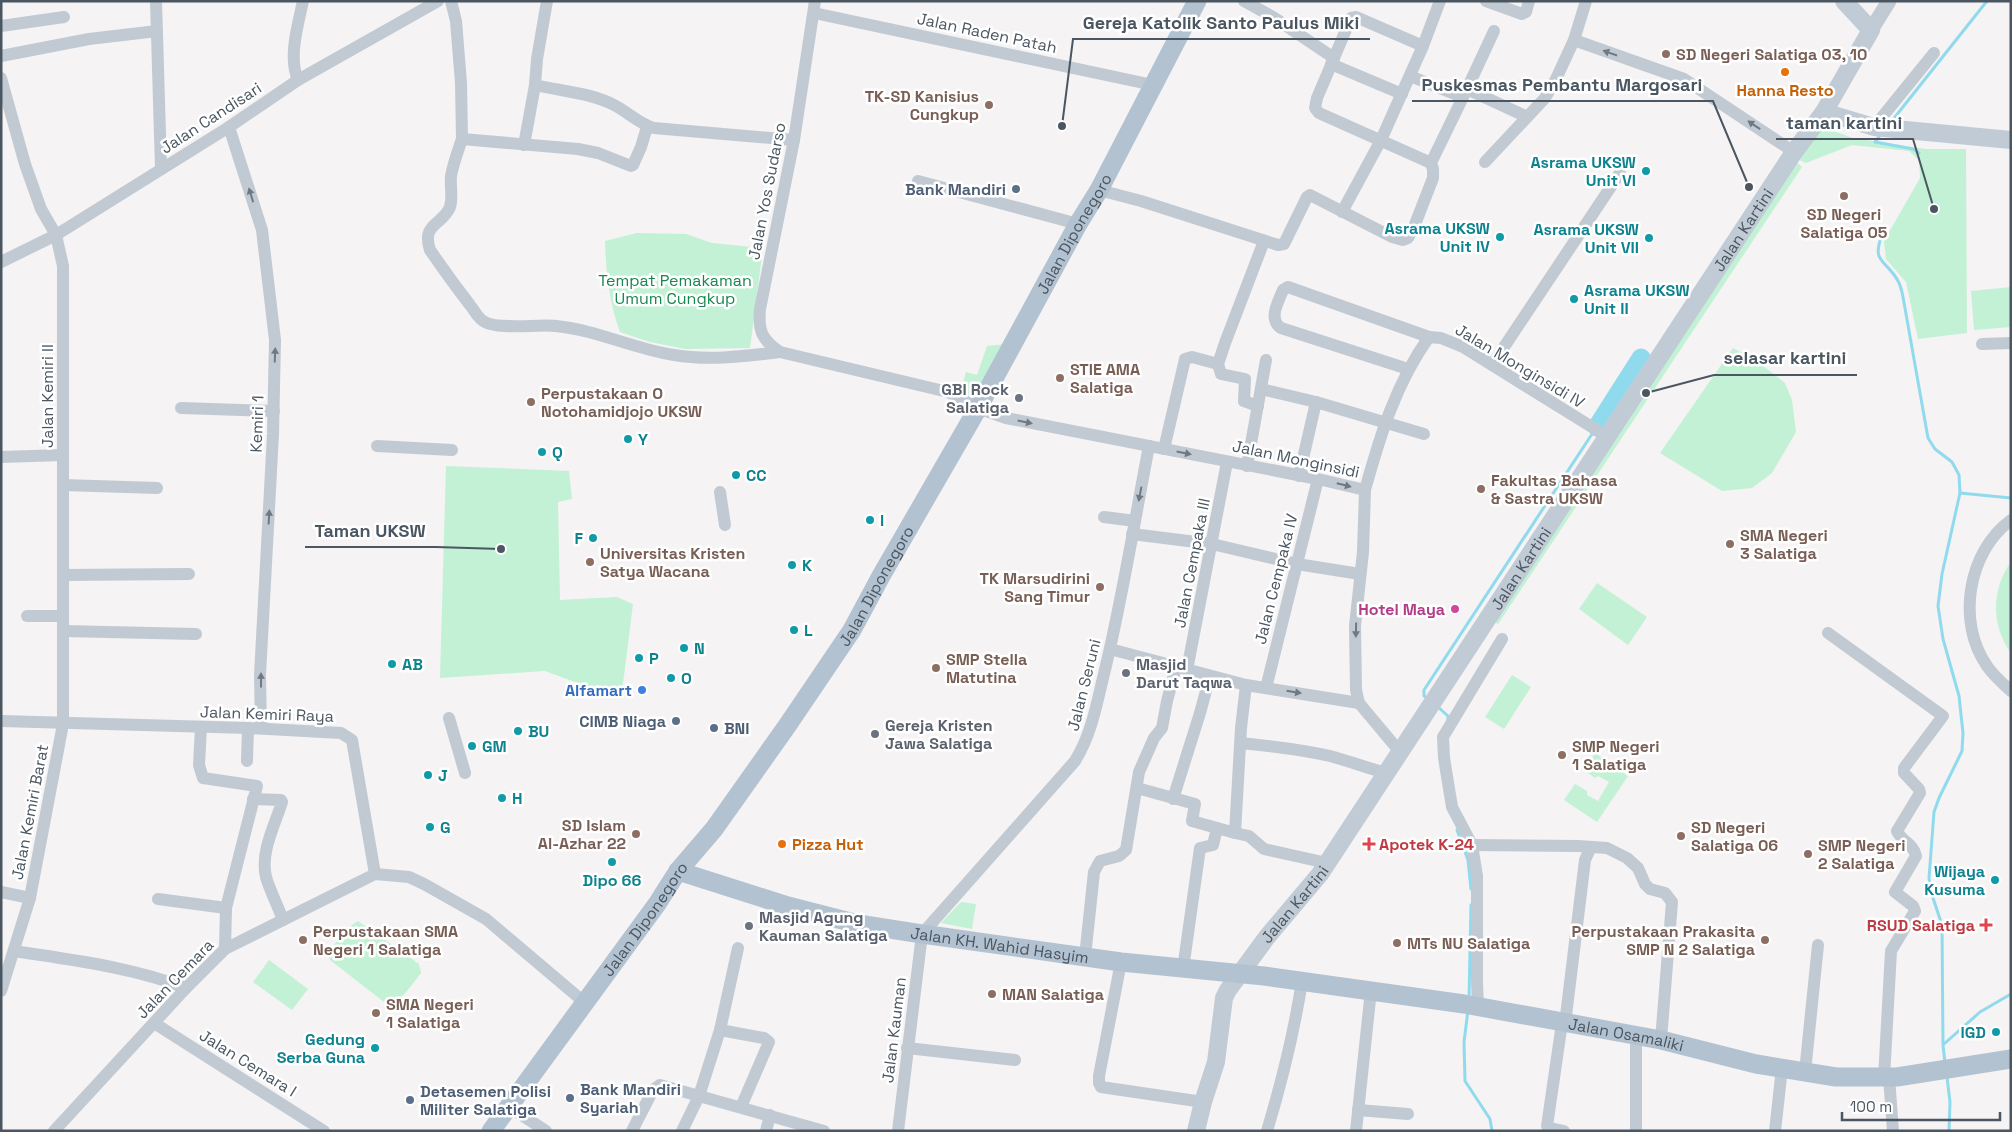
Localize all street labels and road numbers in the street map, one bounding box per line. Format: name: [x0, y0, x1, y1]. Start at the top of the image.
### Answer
street label: Jalan Raden Patah: [915, 8, 1059, 58]
street label: Jalan Candisari: [156, 78, 266, 158]
street label: Jalan Yos Sudarso: [743, 121, 791, 261]
street label: Jalan Diponegoro: [1031, 170, 1116, 298]
street label: Jalan Kartini: [1708, 184, 1778, 276]
street label: Jalan Monginsidi IV: [1451, 319, 1589, 413]
street label: Jalan Kemiri II: [37, 344, 58, 448]
street label: Kemiri 1: [246, 395, 268, 453]
street label: Jalan Monginsidi: [1231, 435, 1361, 483]
street label: Jalan Cempaka III: [1169, 496, 1215, 630]
street label: Jalan Cempaka IV: [1250, 511, 1302, 646]
street label: Jalan Diponegoro: [834, 522, 918, 650]
street label: Jalan Kartini: [1486, 523, 1556, 614]
street label: Jalan Seruni: [1062, 637, 1106, 733]
street label: Jalan Kemiri Raya: [200, 701, 334, 727]
street label: Jalan Kemiri Barat: [7, 742, 53, 882]
street label: Jalan Diponegoro: [597, 857, 692, 980]
street label: Jalan Kartini: [1256, 861, 1333, 947]
street label: Jalan KH. Wahid Hasyim: [909, 922, 1090, 968]
street label: Jalan Cemara: [132, 935, 218, 1023]
street label: Jalan Kauman: [877, 976, 911, 1084]
street label: Jalan Osamaliki: [1567, 1013, 1686, 1056]
street label: Jalan Cemara I: [195, 1025, 301, 1101]

